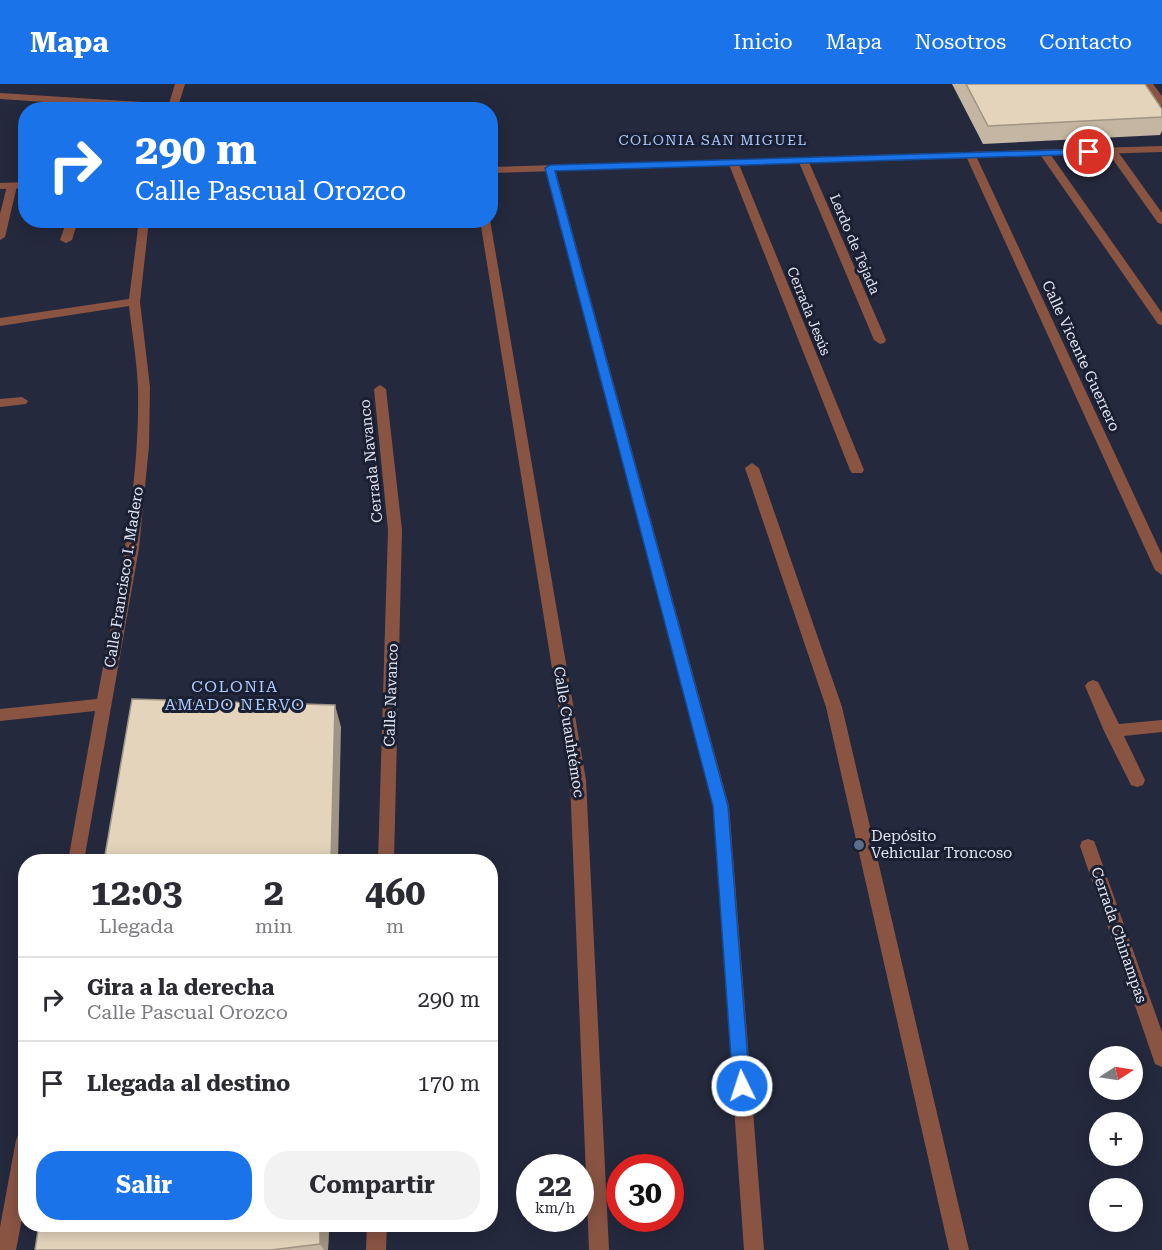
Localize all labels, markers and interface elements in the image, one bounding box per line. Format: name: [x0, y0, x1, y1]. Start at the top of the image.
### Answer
text: Mapa: [30, 26, 109, 59]
text: Inicio: [733, 30, 793, 54]
text: Mapa: [826, 30, 882, 54]
text: Nosotros: [915, 30, 1006, 54]
text: Contacto: [1039, 30, 1132, 54]
text: 290 m: [135, 125, 257, 174]
icon: right: [36, 126, 114, 204]
pin: [1063, 126, 1114, 177]
district label: COLONIA SAN MIGUEL: [618, 132, 808, 148]
icon: arrive: [1072, 135, 1105, 168]
text: Calle Pascual Orozco: [135, 175, 406, 207]
street label: Lerdo de Tejada: [827, 191, 884, 297]
street label: Cerrada Jesús: [784, 264, 834, 358]
street label: Calle Vicente Guerrero: [1038, 278, 1124, 434]
street label: Cerrada Navanco: [356, 398, 386, 524]
street label: Calle Francisco I. Madero: [101, 485, 147, 669]
street label: Calle Navanco: [380, 643, 402, 747]
street label: Calle Cuauhtémoc: [550, 665, 588, 799]
district label: COLONIA AMADO NERVO: [165, 677, 305, 714]
place label: Depósito Vehicular Troncoso: [871, 827, 1012, 862]
marker: Depósito Vehicular Troncoso: [852, 838, 866, 852]
street label: Cerrada Chinampas: [1087, 865, 1151, 1005]
text: 12:03: [91, 872, 182, 914]
text: 2: [264, 872, 284, 914]
text: 460: [365, 872, 425, 914]
text: Llegada: [99, 914, 174, 938]
text: min: [255, 914, 292, 938]
text: m: [386, 914, 404, 938]
text: Gira a la derecha: [87, 975, 274, 1000]
icon: right: [36, 983, 69, 1016]
text: 290 m: [417, 987, 480, 1012]
text: Calle Pascual Orozco: [87, 1000, 288, 1024]
north arrow: [1089, 1046, 1143, 1100]
map controls: [1089, 1046, 1143, 1232]
position arrow: [710, 1054, 774, 1118]
icon: arrive: [36, 1067, 69, 1100]
text: Llegada al destino: [87, 1071, 290, 1096]
text: 170 m: [417, 1071, 480, 1096]
button: +: [1089, 1112, 1143, 1166]
button: Salir: [36, 1151, 252, 1220]
button: Compartir: [264, 1151, 480, 1220]
speed limit sign: 30: [606, 1154, 684, 1232]
text: 22: [538, 1168, 572, 1203]
button: −: [1089, 1178, 1143, 1232]
text: km/h: [535, 1199, 575, 1217]

